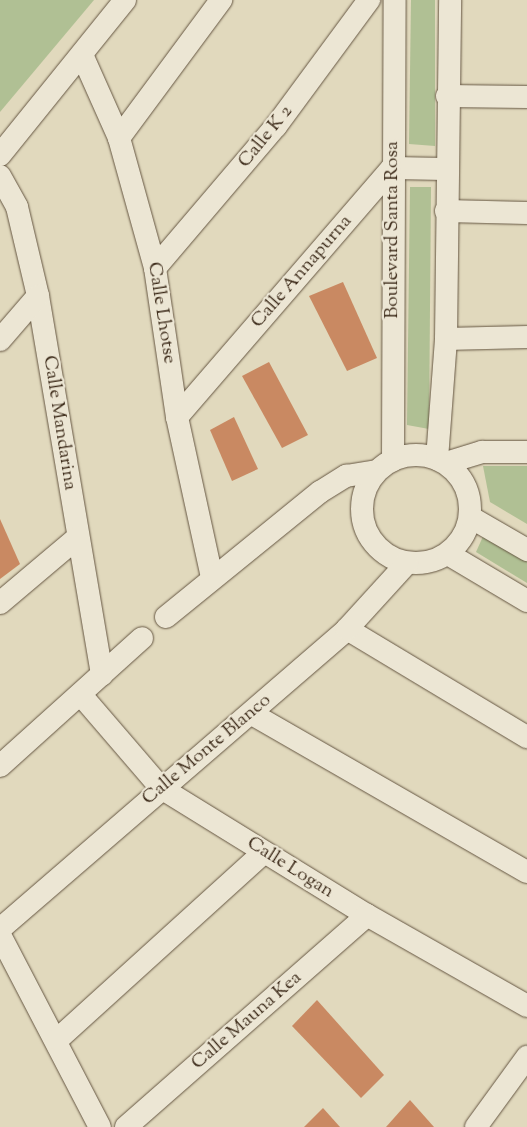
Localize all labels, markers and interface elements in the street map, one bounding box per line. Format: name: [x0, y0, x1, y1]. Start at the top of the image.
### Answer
street label: Calle K 2: [234, 101, 298, 173]
street label: Boulevard Santa Rosa: [382, 141, 404, 319]
street label: Calle Annapurna: [247, 211, 357, 333]
street label: Calle Lhotse: [142, 261, 180, 365]
street label: Calle Mandarina: [37, 354, 81, 492]
street label: Calle Monte Blanco: [138, 689, 276, 811]
street label: Calle Logan: [242, 832, 338, 904]
street label: Calle Mauna Kea: [187, 967, 307, 1075]

